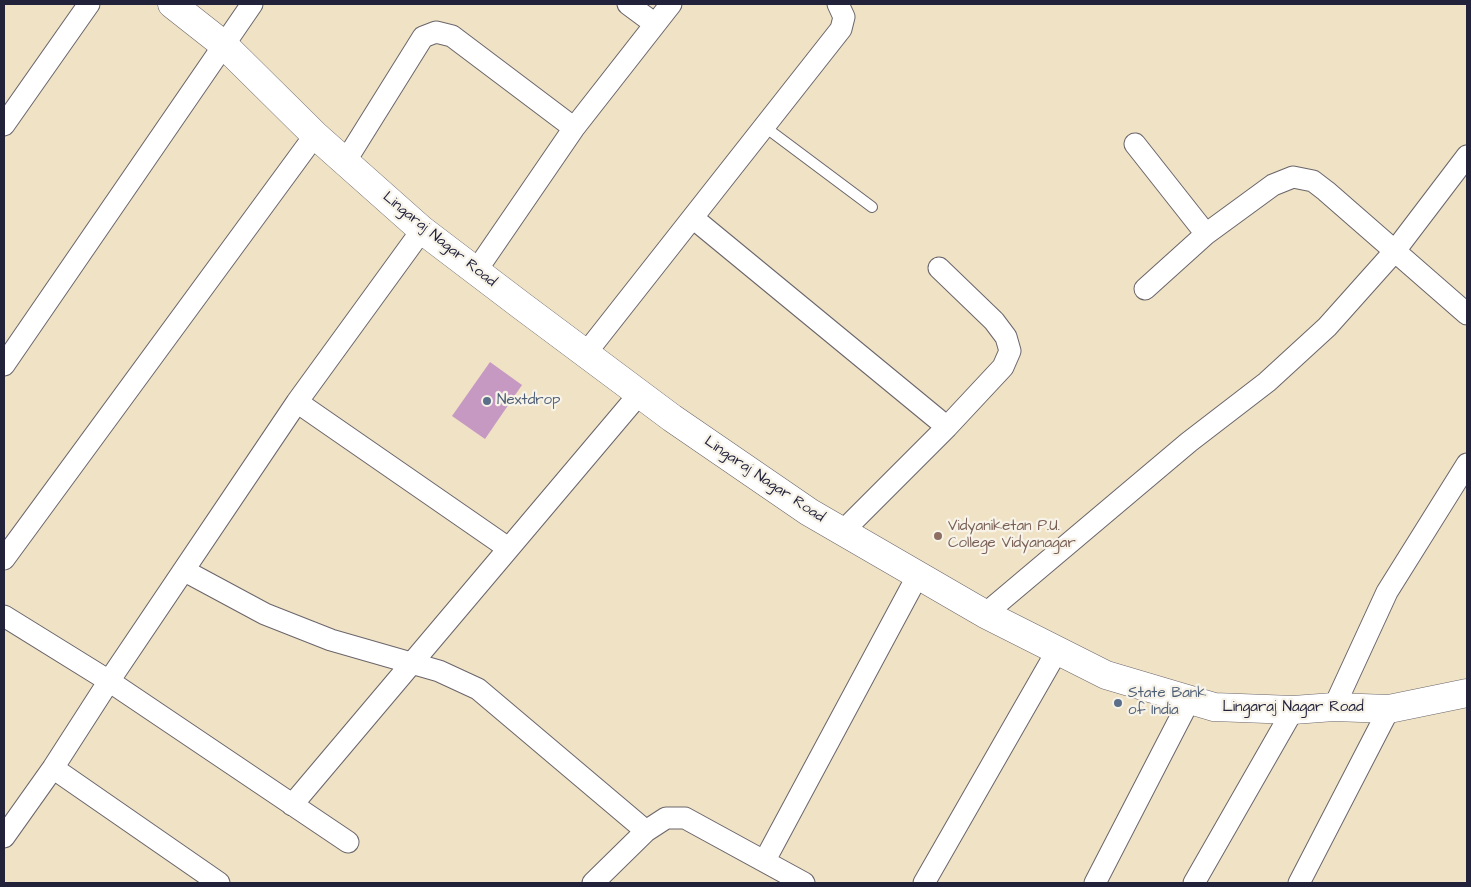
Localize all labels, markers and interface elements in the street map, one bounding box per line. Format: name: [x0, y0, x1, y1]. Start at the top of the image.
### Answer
street label: Lingaraj Nagar Road: [378, 189, 500, 291]
place label: Nextdrop: [497, 392, 560, 410]
marker: Nextdrop: [481, 395, 493, 407]
street label: Lingaraj Nagar Road: [700, 433, 828, 527]
place label: Vidyaniketan P.U. College Vidyanagar: [948, 518, 1076, 553]
marker: Vidyaniketan P.U. College Vidyanagar: [932, 530, 944, 542]
place label: State Bank of India: [1128, 685, 1207, 720]
marker: State Bank of India: [1112, 697, 1124, 709]
street label: Lingaraj Nagar Road: [1222, 699, 1364, 717]

